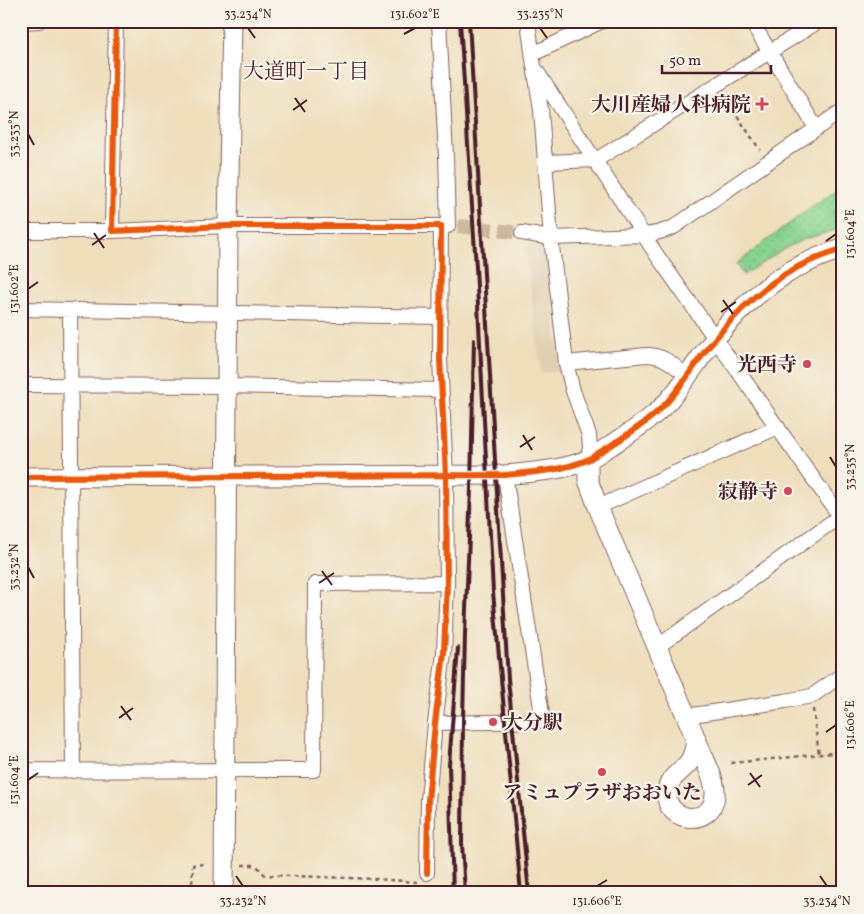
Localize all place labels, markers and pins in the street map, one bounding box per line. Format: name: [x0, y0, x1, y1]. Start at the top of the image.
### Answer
place label: 大川産婦人科病院: [591, 92, 751, 120]
marker: 大川産婦人科病院: [755, 97, 769, 111]
place label: 光西寺: [737, 352, 797, 380]
marker: 光西寺: [801, 358, 813, 370]
place label: 寂静寺: [718, 479, 778, 507]
marker: 寂静寺: [782, 485, 794, 497]
place label: 大分駅: [503, 710, 563, 738]
marker: 大分駅: [487, 716, 499, 728]
marker: アミュプラザおおいた: [596, 766, 608, 778]
place label: アミュプラザおおいた: [502, 780, 702, 808]

